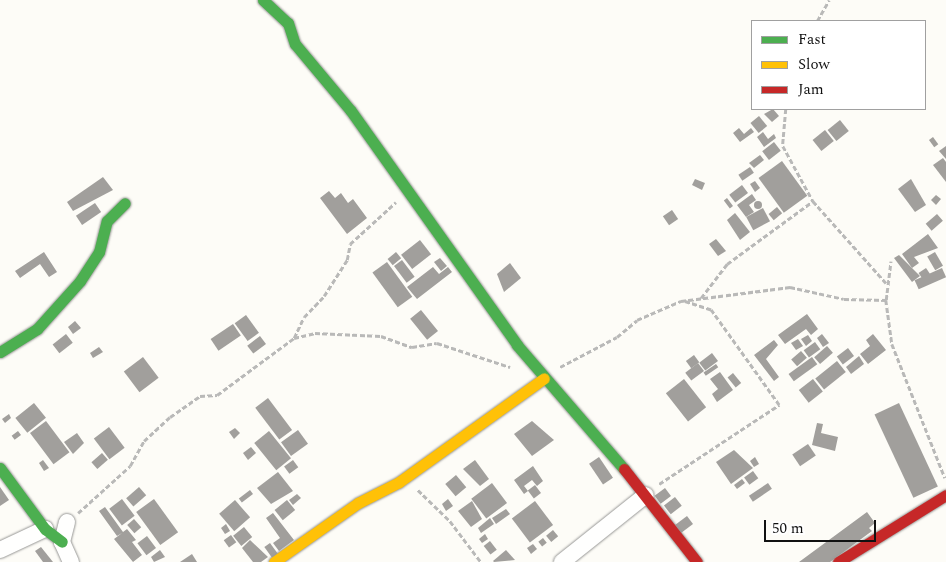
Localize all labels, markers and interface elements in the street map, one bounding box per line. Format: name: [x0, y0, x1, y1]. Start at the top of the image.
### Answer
legend: [751, 20, 926, 110]
text: Fast: [798, 28, 826, 51]
text: Slow: [798, 53, 830, 76]
text: Jam: [798, 78, 824, 101]
scale bar: [766, 510, 878, 542]
text: 50 m: [772, 517, 804, 540]

